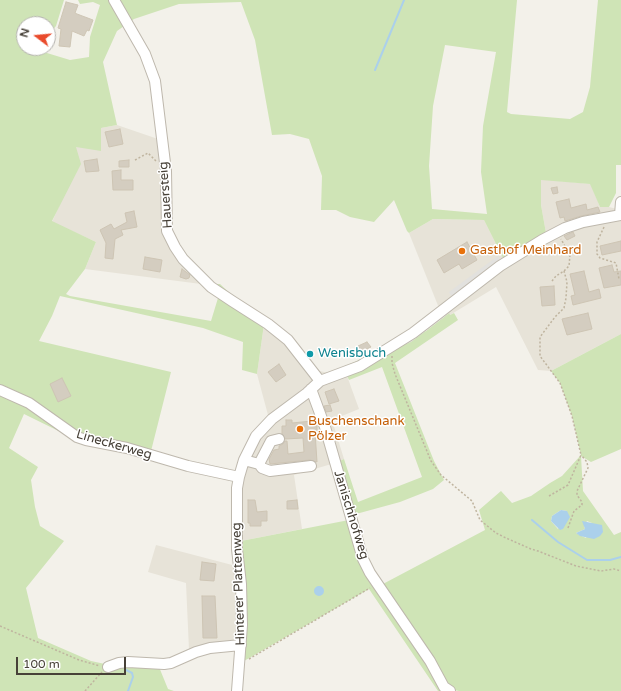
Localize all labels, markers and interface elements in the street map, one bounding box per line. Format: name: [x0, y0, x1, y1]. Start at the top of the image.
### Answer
north arrow: [16, 16, 56, 56]
text: N: [17, 27, 32, 39]
street label: Hauersteig: [156, 161, 176, 229]
place label: Gasthof Meinhard: [470, 243, 582, 259]
marker: Gasthof Meinhard: [457, 246, 467, 256]
place label: Wenisbuch: [318, 346, 386, 362]
marker: Wenisbuch: [305, 349, 315, 359]
place label: Buschenschank Pölzer: [308, 414, 405, 445]
marker: Buschenschank Pölzer: [295, 424, 305, 434]
street label: Lineckerweg: [74, 427, 154, 463]
street label: Janischhofweg: [330, 469, 372, 561]
street label: Hinterer Plattenweg: [229, 522, 249, 646]
scale bar: [18, 649, 128, 675]
text: 100 m: [23, 657, 60, 671]

